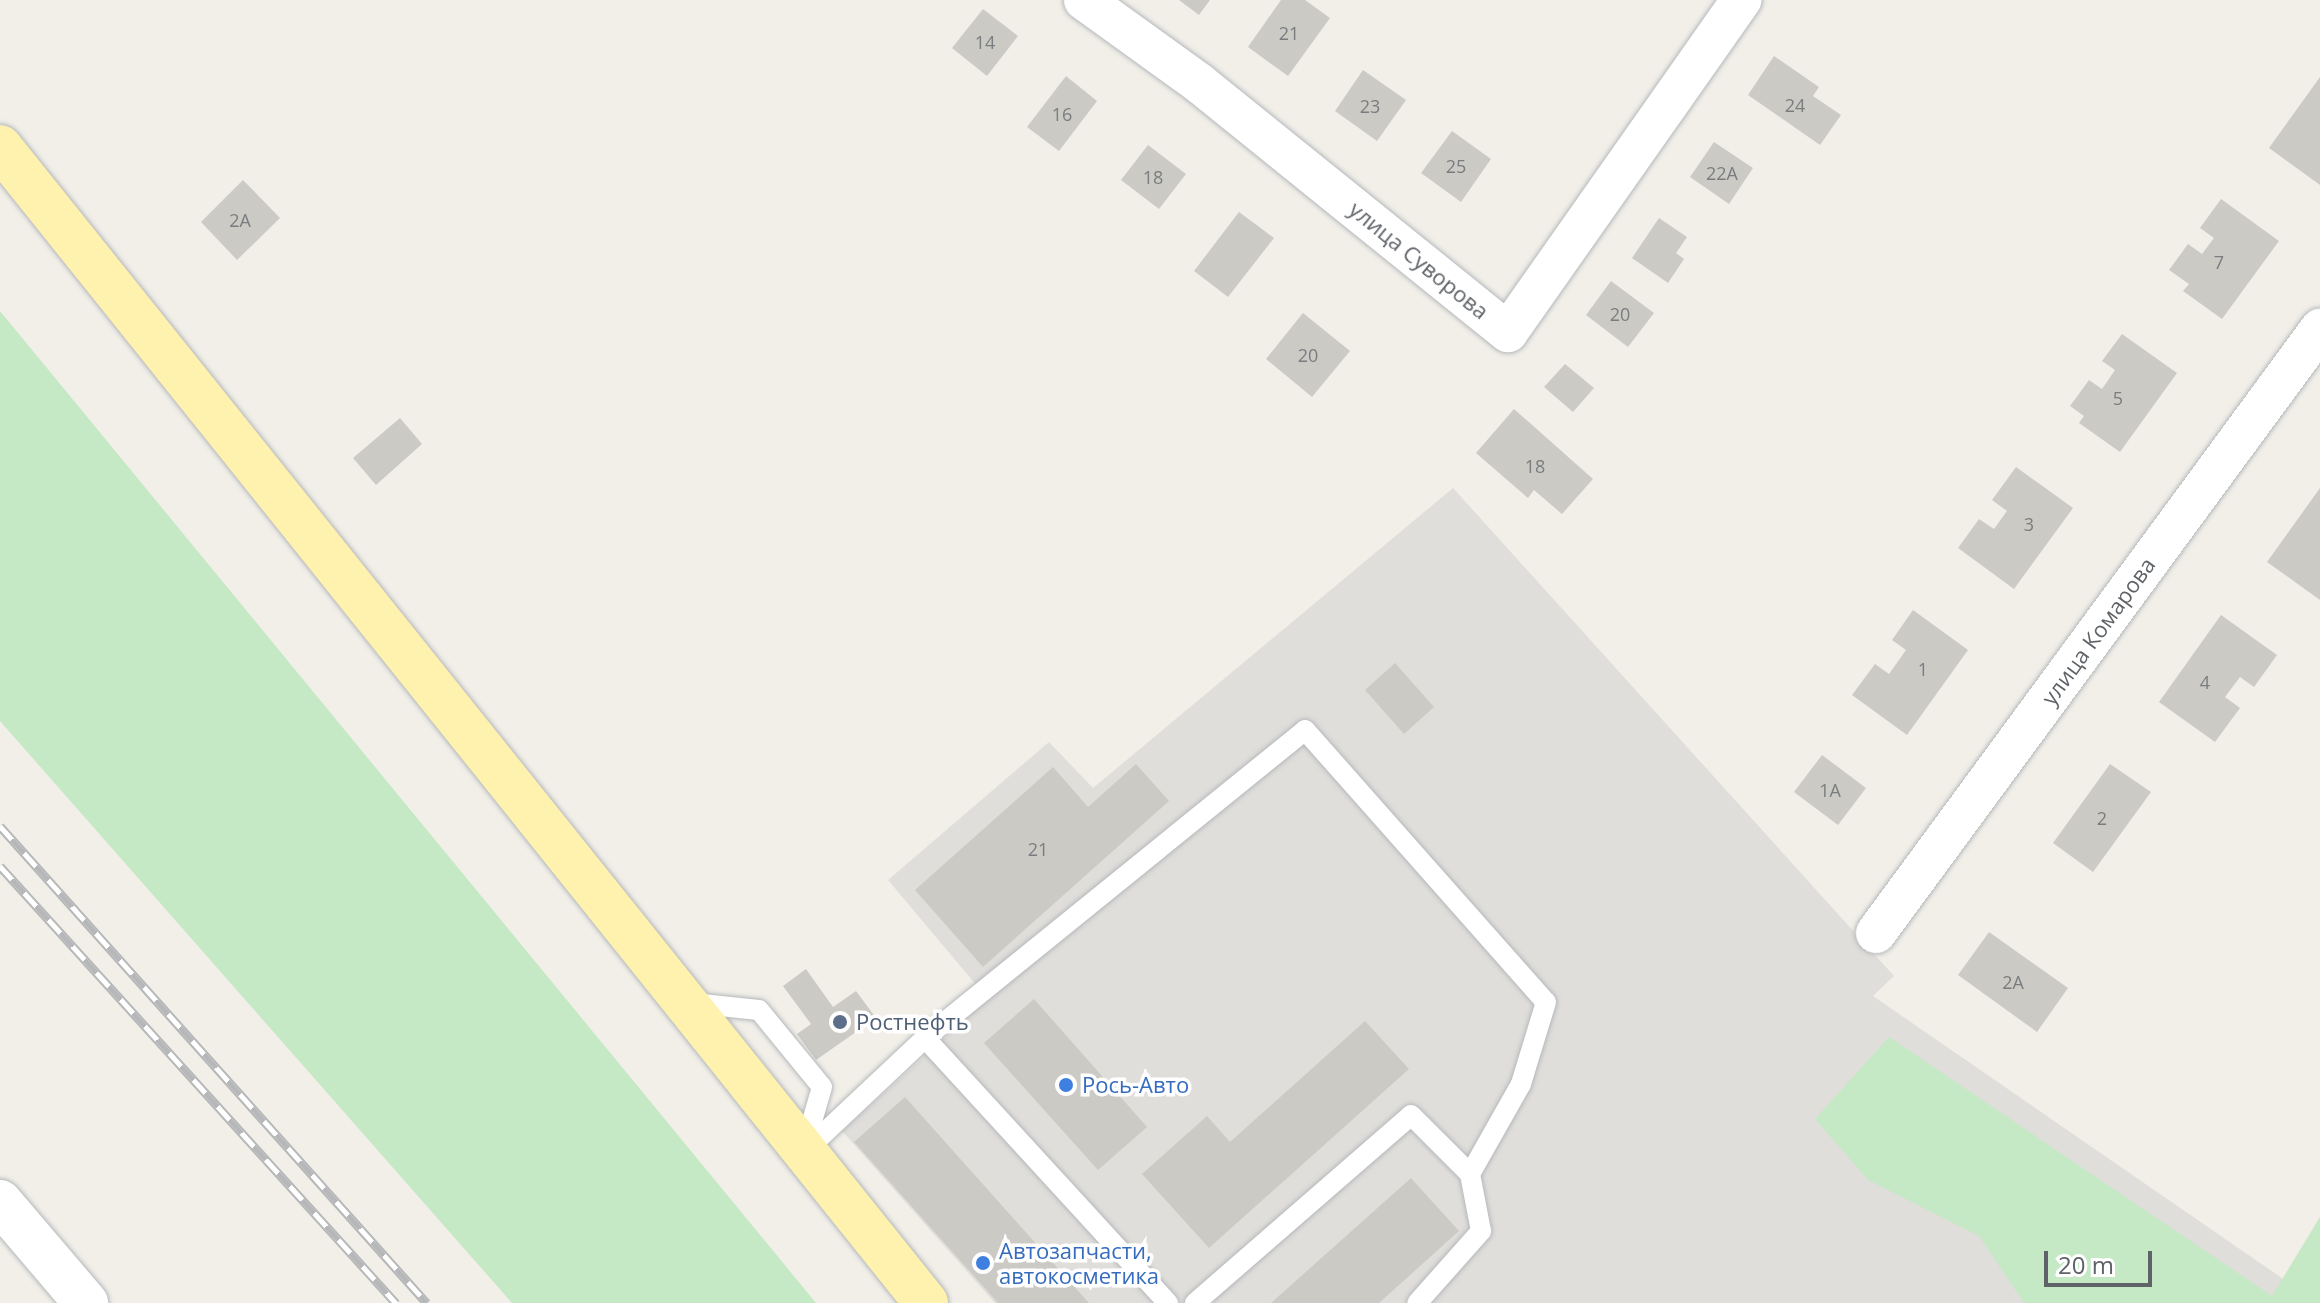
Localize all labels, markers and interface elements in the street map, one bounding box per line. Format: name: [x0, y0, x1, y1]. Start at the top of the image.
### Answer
house number: 21: [1279, 22, 1299, 44]
house number: 14: [975, 31, 995, 53]
house number: 24: [1785, 94, 1805, 116]
house number: 23: [1360, 95, 1380, 117]
house number: 16: [1052, 103, 1072, 125]
house number: 25: [1446, 155, 1466, 177]
house number: 22А: [1706, 162, 1738, 184]
house number: 18: [1143, 166, 1163, 188]
street label: улица Суворова: [1344, 196, 1494, 324]
house number: 2А: [229, 209, 251, 231]
house number: 7: [2214, 251, 2224, 273]
house number: 20: [1610, 303, 1630, 325]
house number: 20: [1298, 344, 1318, 366]
house number: 5: [2113, 387, 2123, 409]
house number: 18: [1525, 455, 1545, 477]
house number: 3: [2024, 513, 2034, 535]
street label: улица Комарова: [2036, 552, 2160, 710]
house number: 1: [1918, 658, 1928, 680]
house number: 4: [2200, 671, 2210, 693]
house number: 1А: [1819, 779, 1841, 801]
house number: 2: [2097, 807, 2107, 829]
house number: 21: [1028, 838, 1048, 860]
house number: 2А: [2002, 971, 2024, 993]
place label: Ростнефть: [856, 1009, 969, 1035]
marker: Ростнефть: [831, 1013, 849, 1031]
place label: Рось-Авто: [1082, 1072, 1189, 1098]
marker: Рось-Авто: [1057, 1076, 1075, 1094]
scale bar: [2048, 1235, 2156, 1285]
place label: Автозапчасти, автокосметика: [999, 1237, 1159, 1288]
text: 20 m: [2058, 1248, 2114, 1281]
marker: Автозапчасти, автокосметика: [974, 1254, 992, 1272]

